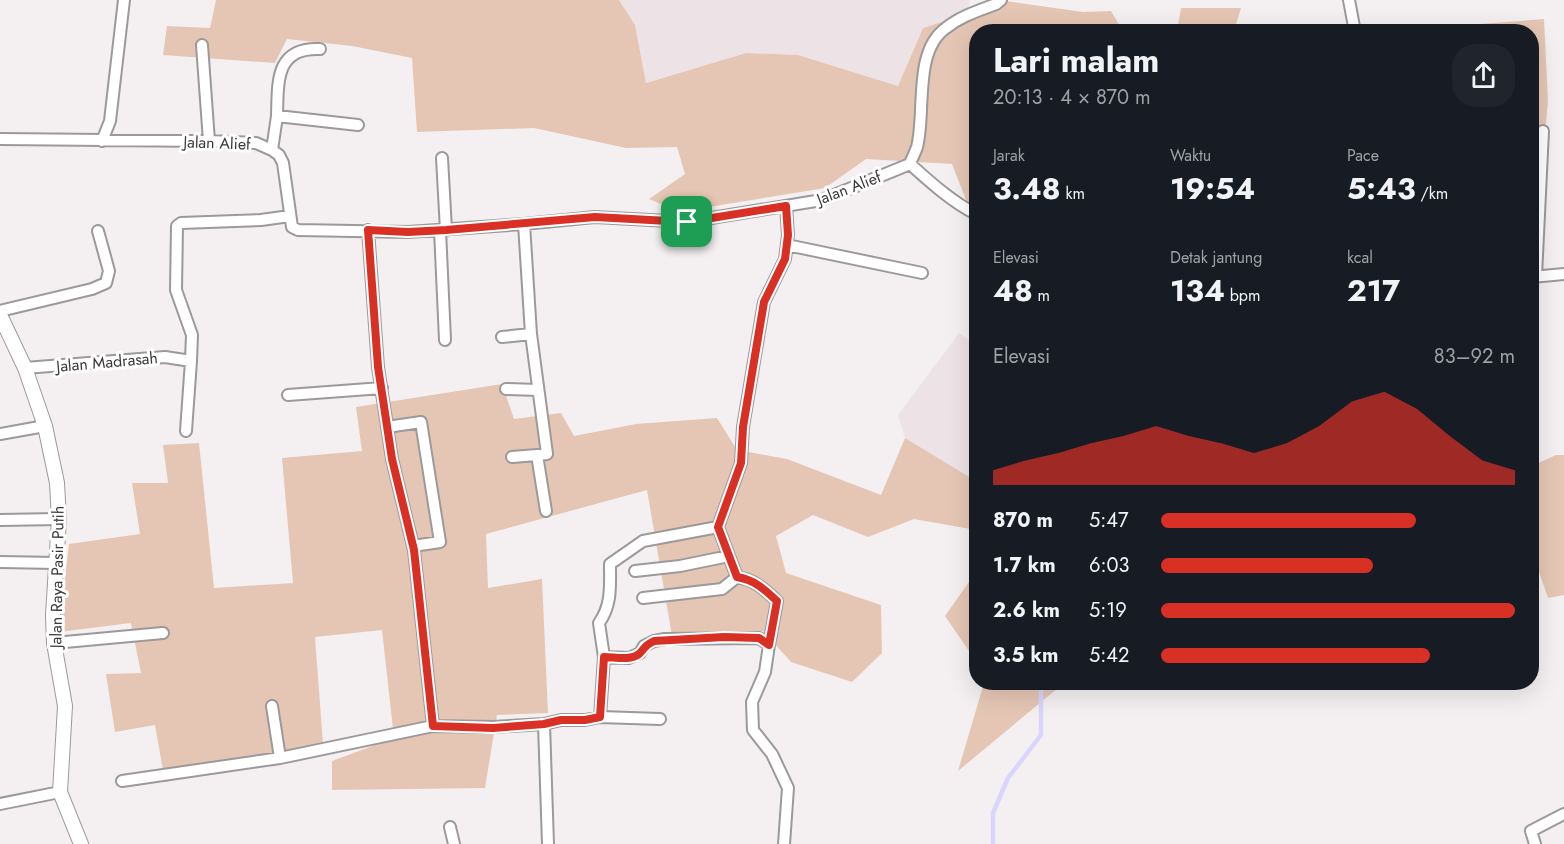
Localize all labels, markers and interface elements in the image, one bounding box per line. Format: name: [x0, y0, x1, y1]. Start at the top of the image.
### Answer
text: Lari malam: [993, 37, 1159, 84]
button: share: [1452, 44, 1515, 107]
text: 20:13 · 4 × 870 m: [993, 83, 1151, 112]
street label: Jalan Alief: [181, 130, 251, 156]
text: Jarak: [993, 144, 1025, 167]
text: Waktu: [1170, 144, 1211, 167]
text: Pace: [1347, 144, 1379, 167]
street label: Jalan Alief: [812, 165, 885, 212]
text: 3.48: [993, 167, 1061, 210]
text: 19:54: [1170, 167, 1255, 210]
text: 5:43: [1347, 167, 1416, 210]
text: km: [1061, 182, 1085, 205]
text: /km: [1416, 182, 1448, 205]
pin: [661, 196, 712, 247]
icon: arrive: [670, 205, 703, 238]
text: Elevasi: [993, 246, 1039, 269]
text: Detak jantung: [1170, 246, 1262, 269]
text: kcal: [1347, 246, 1373, 269]
text: 48: [993, 269, 1033, 312]
text: 134: [1170, 269, 1225, 312]
text: 217: [1347, 269, 1400, 312]
text: m: [1033, 284, 1050, 307]
text: bpm: [1225, 284, 1260, 307]
text: Elevasi: [993, 342, 1050, 371]
text: 83–92 m: [1434, 342, 1515, 371]
street label: Jalan Madrasah: [53, 346, 159, 378]
street label: Jalan Raya Pasir Putih: [44, 506, 70, 650]
text: 870 m: [993, 506, 1053, 535]
text: 5:47: [1089, 506, 1128, 535]
text: 1.7 km: [993, 551, 1056, 580]
text: 6:03: [1089, 551, 1129, 580]
text: 2.6 km: [993, 596, 1060, 625]
text: 5:19: [1089, 596, 1127, 625]
text: 3.5 km: [993, 641, 1058, 670]
text: 5:42: [1089, 641, 1129, 670]

